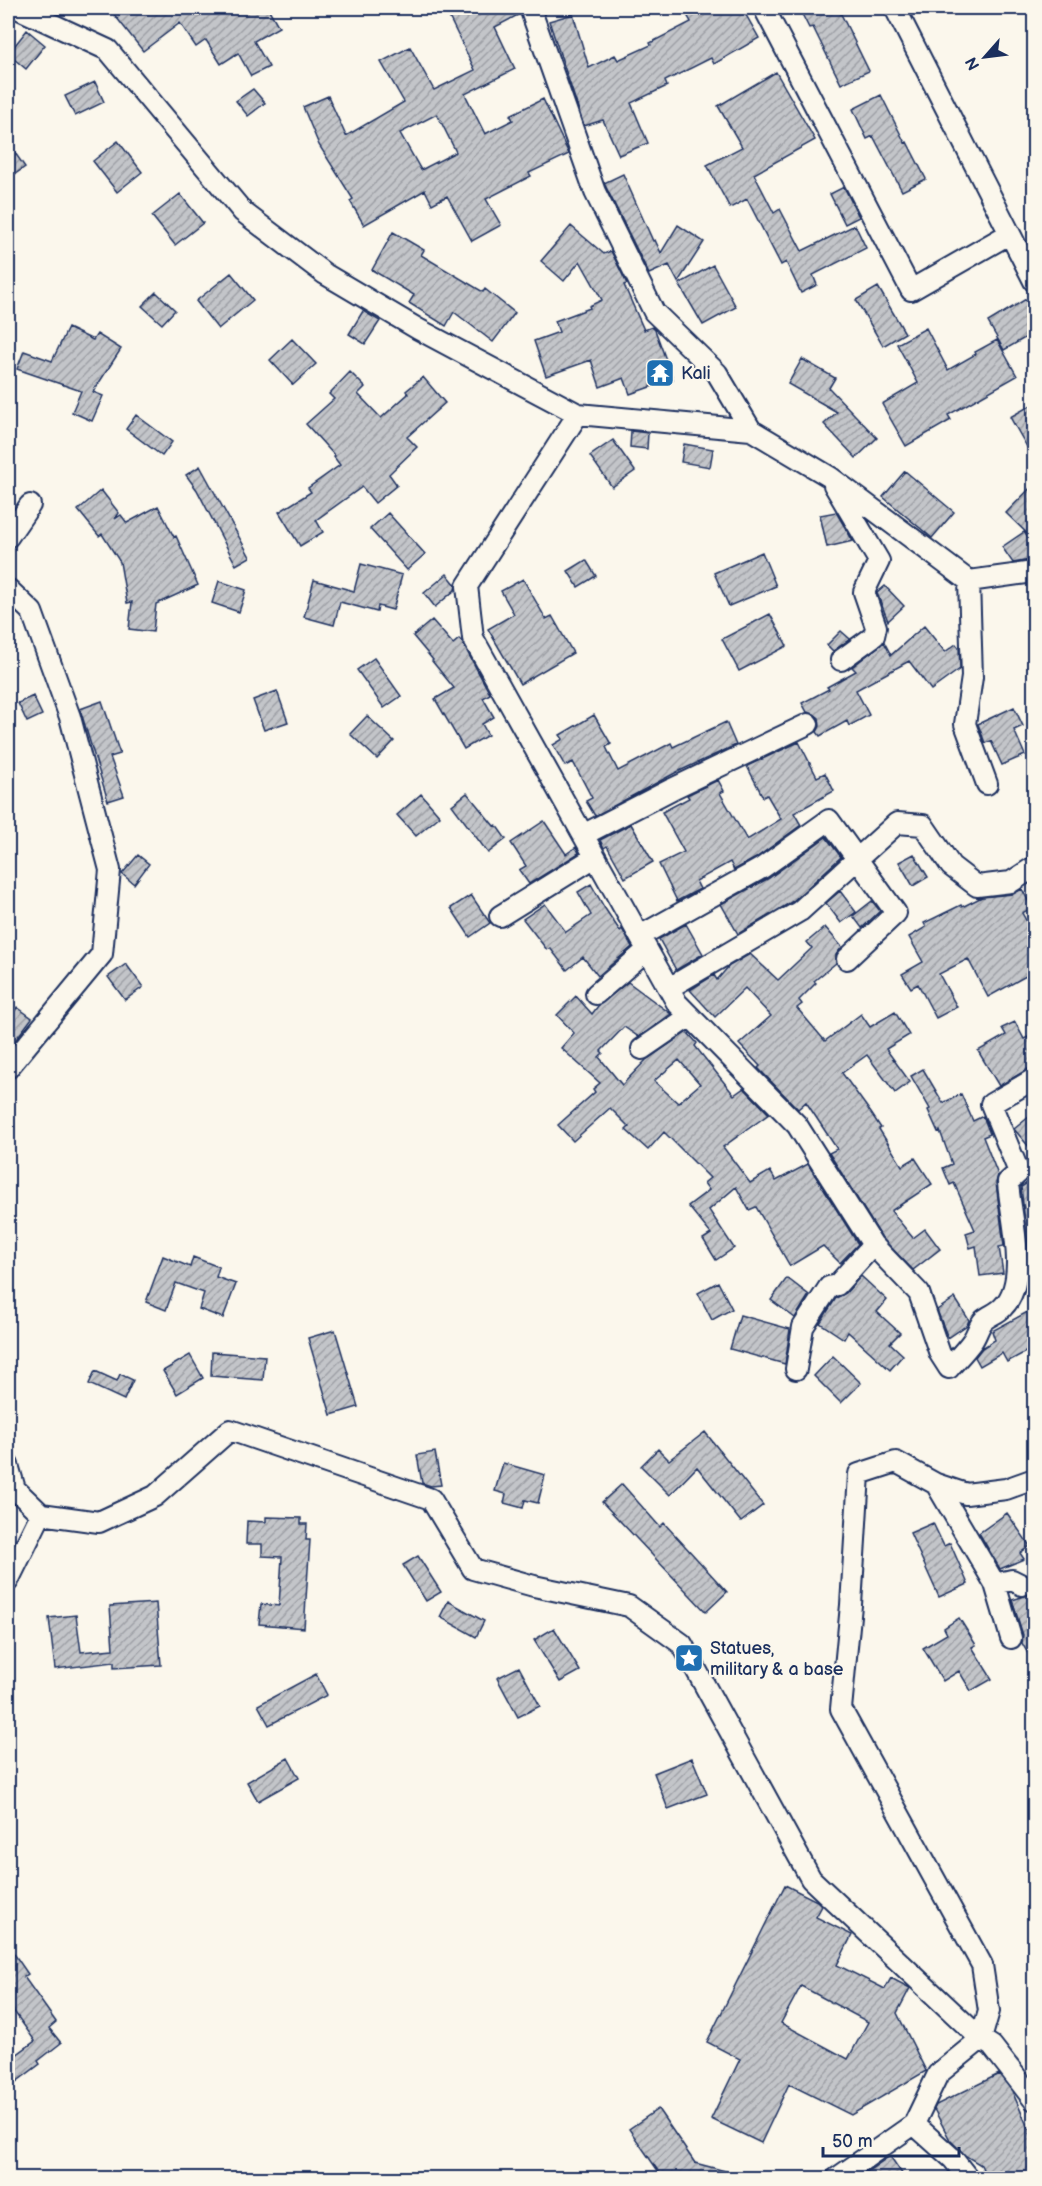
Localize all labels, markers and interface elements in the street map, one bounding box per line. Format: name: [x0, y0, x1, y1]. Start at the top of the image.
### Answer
north arrow: [955, 27, 1015, 87]
text: N: [962, 54, 984, 73]
temple icon: Kali: [644, 357, 676, 389]
place label: Kali: [681, 363, 711, 384]
place label: Statues, military & a base: [710, 1638, 844, 1680]
place icon: Statues, military & a base: [673, 1642, 705, 1674]
scale bar: [823, 2120, 960, 2158]
text: 50 m: [832, 2131, 873, 2152]

